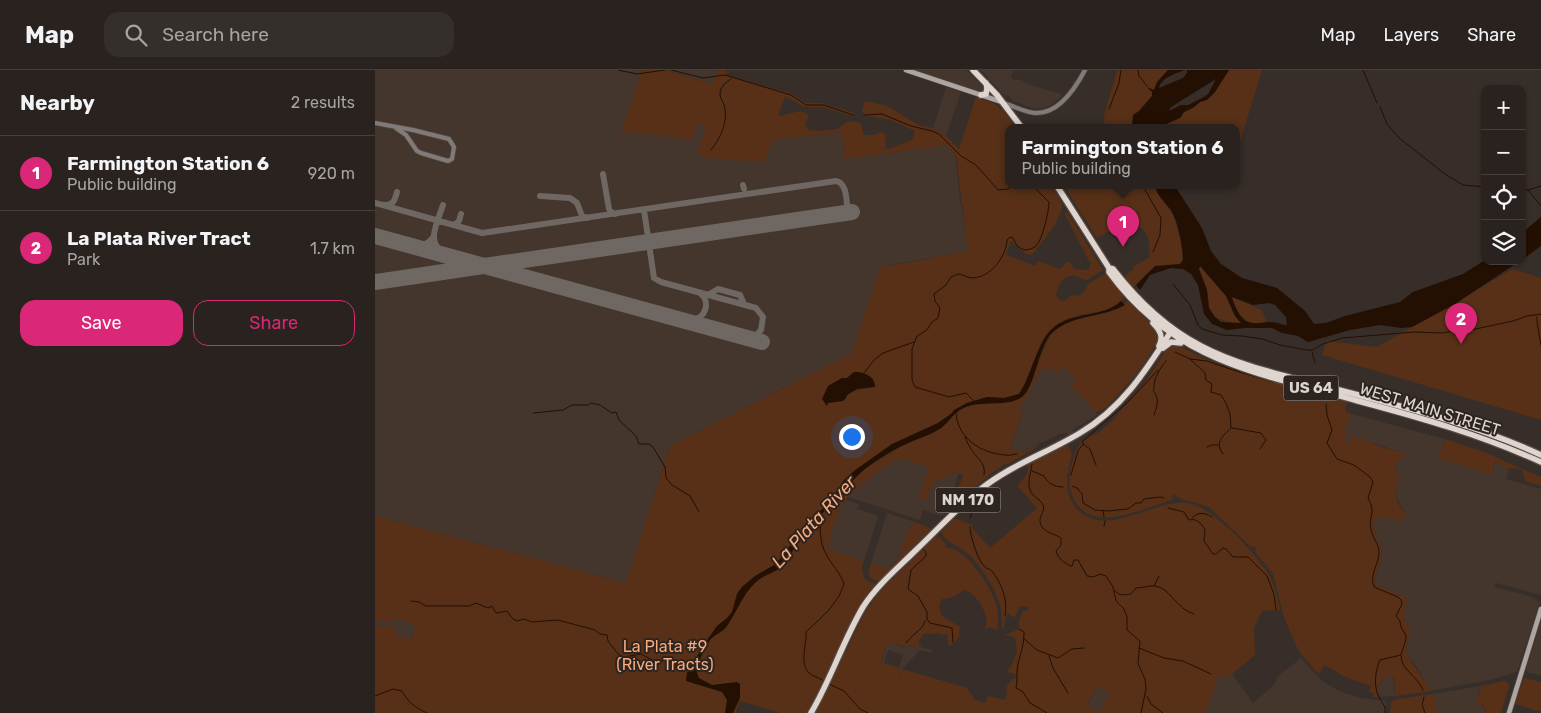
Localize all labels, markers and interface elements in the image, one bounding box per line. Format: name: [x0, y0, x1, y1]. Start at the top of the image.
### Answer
search box: [104, 12, 454, 57]
text: Map: [25, 21, 74, 49]
icon: search: [122, 21, 150, 49]
text: Search here: [162, 23, 269, 46]
text: Map: [1321, 24, 1356, 46]
text: Layers: [1384, 24, 1439, 46]
text: Share: [1467, 24, 1516, 46]
map controls: [1481, 85, 1526, 265]
button: +: [1481, 85, 1526, 130]
text: Nearby: [20, 90, 95, 115]
text: 2 results: [291, 93, 355, 112]
popup: [1005, 124, 1240, 189]
button: −: [1481, 130, 1526, 175]
text: Farmington Station 6: [1021, 136, 1224, 159]
text: Farmington Station 6: [67, 152, 269, 175]
text: Public building: [1021, 159, 1131, 178]
text: 1: [32, 164, 40, 183]
text: 920 m: [308, 164, 355, 183]
text: Public building: [67, 175, 177, 194]
button: locate: [1481, 175, 1526, 220]
pin: 1: [1107, 206, 1139, 247]
button: layers: [1481, 220, 1526, 265]
text: La Plata River Tract: [67, 227, 251, 250]
text: 2: [31, 239, 41, 258]
text: 1.7 km: [310, 239, 355, 258]
text: Park: [67, 250, 100, 269]
button: Save: [20, 300, 183, 346]
button: Share: [193, 300, 355, 346]
pin: 2: [1445, 303, 1477, 344]
road number: US 64: [1283, 376, 1339, 400]
street label: WEST MAIN STREET: [1357, 379, 1503, 439]
your location: [839, 424, 865, 450]
water label: La Plata River: [767, 471, 862, 573]
road number: NM 170: [935, 488, 1001, 512]
park label: La Plata #9 (River Tracts): [616, 637, 714, 674]

